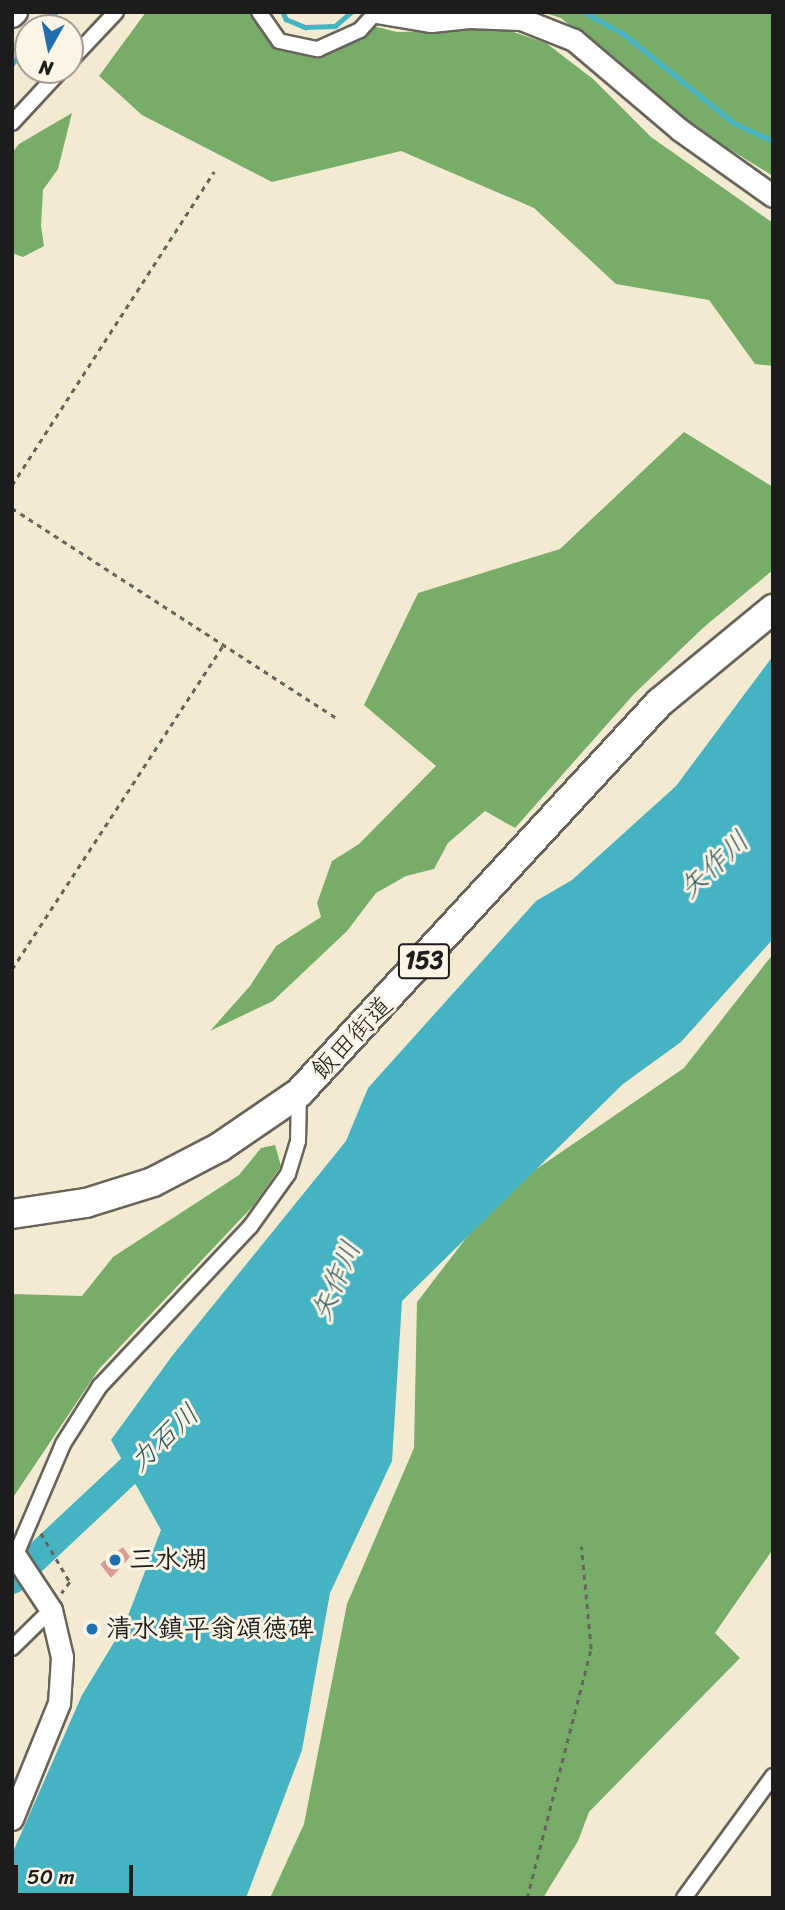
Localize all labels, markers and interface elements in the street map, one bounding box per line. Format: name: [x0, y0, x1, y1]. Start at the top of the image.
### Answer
north arrow: [14, 14, 84, 84]
text: N: [37, 51, 55, 86]
water label: 矢作川: [672, 824, 756, 906]
road number: 153: [398, 940, 450, 981]
street label: 飯田街道: [305, 990, 399, 1086]
water label: 矢作川: [304, 1236, 368, 1326]
water label: 力石川: [122, 1397, 206, 1479]
place label: 三水湖: [129, 1544, 207, 1576]
marker: 三水湖: [107, 1552, 123, 1568]
place label: 清水鎮平翁頌徳碑: [106, 1613, 314, 1645]
marker: 清水鎮平翁頌徳碑: [84, 1621, 100, 1637]
scale bar: [18, 1850, 136, 1894]
text: 50 m: [27, 1858, 75, 1896]

